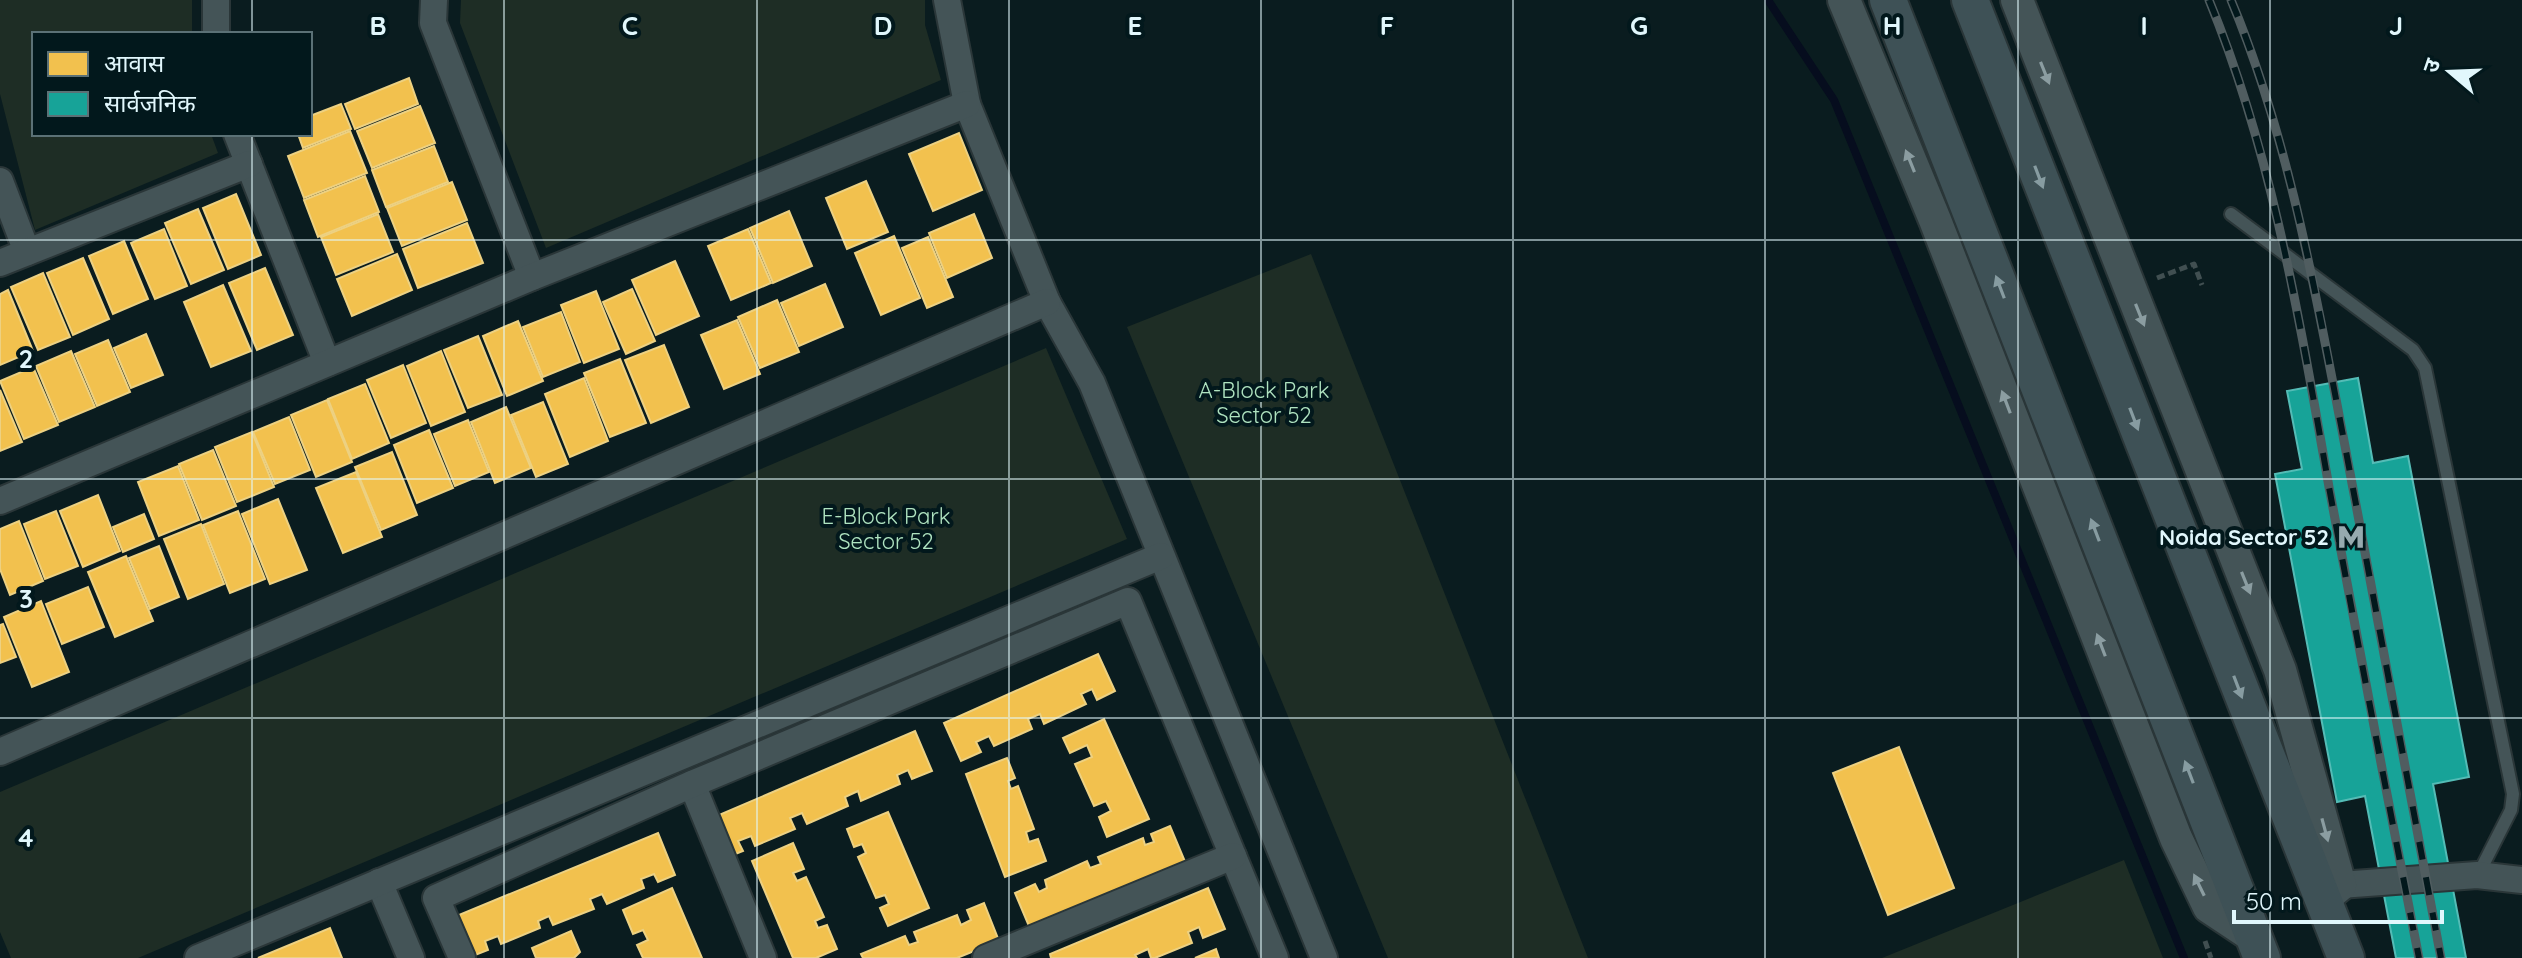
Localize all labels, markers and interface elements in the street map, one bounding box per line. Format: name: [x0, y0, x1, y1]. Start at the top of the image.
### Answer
text: B: [369, 9, 387, 42]
text: C: [622, 9, 638, 42]
text: D: [874, 9, 892, 42]
text: E: [1128, 9, 1142, 42]
text: F: [1380, 9, 1394, 42]
text: G: [1630, 9, 1648, 42]
text: H: [1883, 9, 1901, 42]
text: I: [2140, 9, 2148, 42]
text: J: [2389, 9, 2403, 42]
legend: [32, 32, 312, 136]
north arrow: [2410, 32, 2490, 112]
text: आवास: [104, 48, 165, 78]
text: उ: [2416, 54, 2447, 76]
one-way arrow: [2039, 61, 2052, 85]
text: सार्वजनिक: [104, 88, 196, 118]
one-way arrow: [1903, 149, 1916, 173]
one-way arrow: [2033, 165, 2046, 189]
one-way arrow: [1993, 275, 2006, 299]
one-way arrow: [2134, 303, 2147, 327]
text: 2: [19, 342, 33, 375]
park label: A-Block Park Sector 52: [1199, 376, 1329, 429]
one-way arrow: [1999, 390, 2012, 414]
one-way arrow: [2128, 407, 2141, 431]
park label: E-Block Park Sector 52: [821, 502, 951, 555]
one-way arrow: [2088, 518, 2101, 542]
metro station icon: Noida Sector 52: [2336, 522, 2366, 552]
place label: Noida Sector 52: [2159, 523, 2329, 551]
one-way arrow: [2240, 571, 2253, 595]
text: 3: [19, 582, 33, 615]
one-way arrow: [2094, 633, 2107, 657]
one-way arrow: [2232, 675, 2245, 699]
one-way arrow: [2182, 760, 2195, 784]
one-way arrow: [2320, 817, 2332, 842]
text: 4: [18, 821, 34, 854]
one-way arrow: [2192, 873, 2206, 897]
scale bar: [2234, 874, 2442, 924]
text: 50 m: [2246, 886, 2302, 916]

